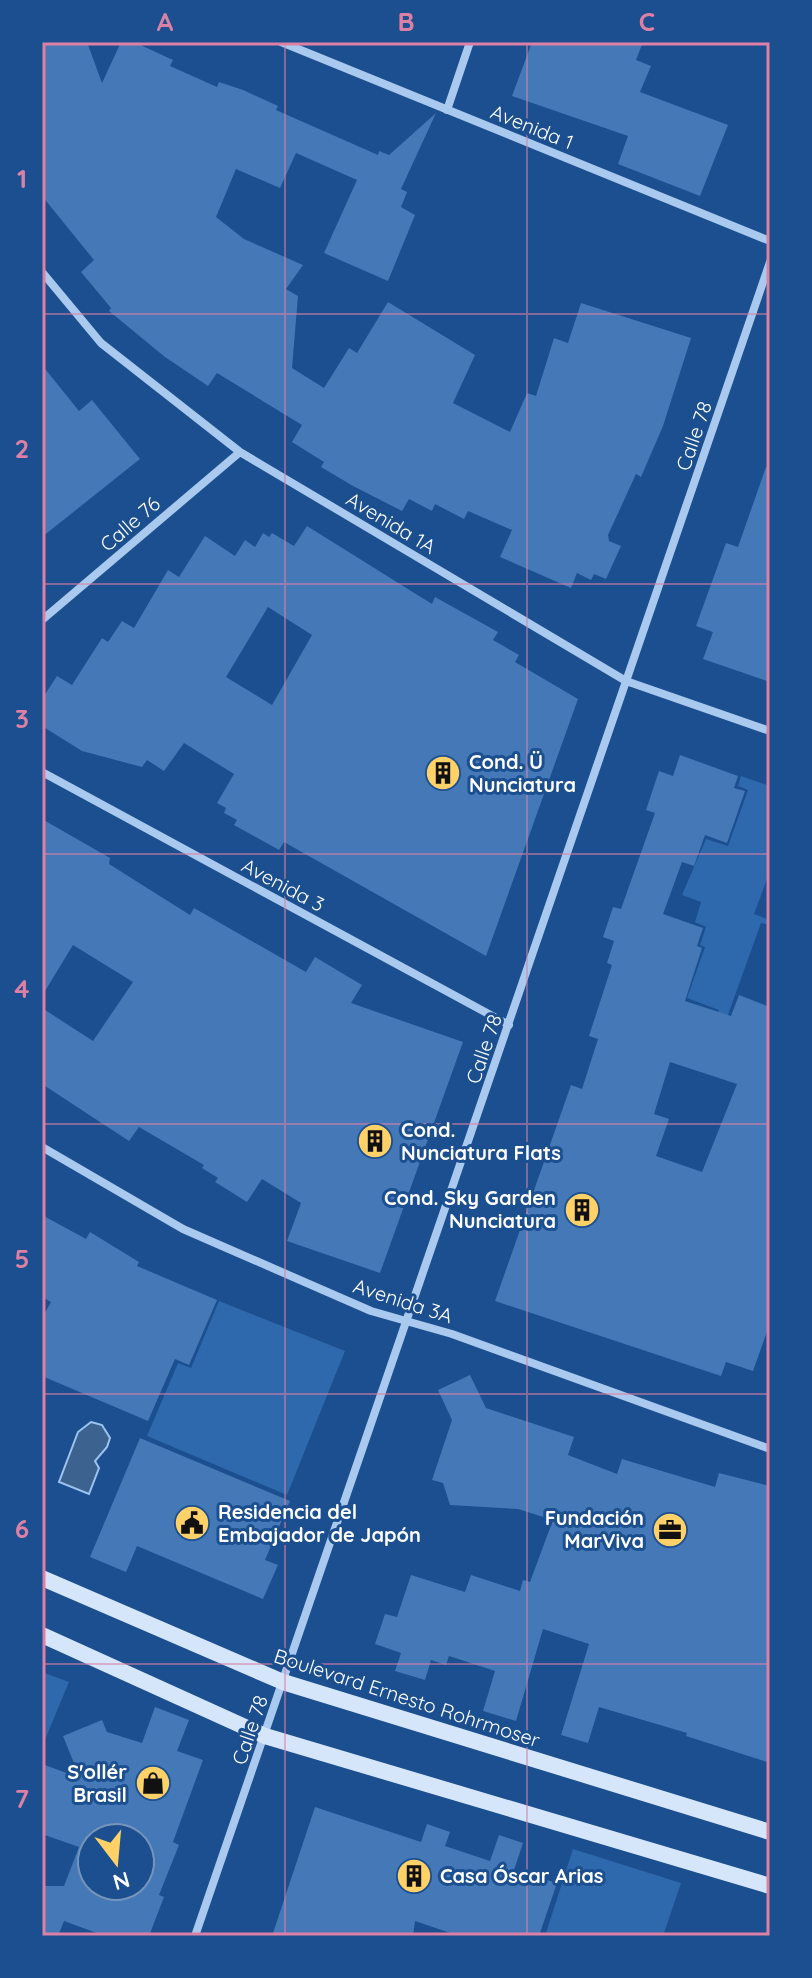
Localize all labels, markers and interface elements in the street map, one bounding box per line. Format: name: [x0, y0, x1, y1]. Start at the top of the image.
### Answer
text: A: [157, 5, 174, 38]
text: B: [397, 5, 415, 38]
text: C: [639, 5, 655, 38]
street label: Avenida 1: [487, 99, 577, 154]
text: 1: [17, 162, 27, 195]
street label: Calle 78: [670, 398, 717, 474]
text: 2: [15, 432, 29, 465]
street label: Avenida 1A: [342, 486, 441, 559]
street label: Calle 76: [95, 491, 165, 556]
text: 3: [15, 702, 29, 735]
place label: Cond. Ü Nunciatura: [469, 749, 576, 797]
building icon: Cond. Ü Nunciatura: [424, 754, 462, 792]
street label: Avenida 3: [238, 852, 329, 917]
text: 4: [14, 972, 30, 1005]
street label: Calle 78: [460, 1011, 507, 1087]
place label: Cond. Nunciatura Flats: [401, 1117, 561, 1165]
building icon: Cond. Nunciatura Flats: [356, 1122, 394, 1160]
place label: Cond. Sky Garden Nunciatura: [384, 1185, 556, 1233]
building icon: Cond. Sky Garden Nunciatura: [563, 1191, 601, 1229]
text: 5: [15, 1242, 29, 1275]
street label: Avenida 3A: [350, 1273, 456, 1328]
place label: Residencia del Embajador de Japón: [218, 1499, 421, 1547]
public building icon: Residencia del Embajador de Japón: [173, 1504, 211, 1542]
place label: Fundación MarViva: [545, 1505, 644, 1553]
office icon: Fundación MarViva: [651, 1511, 689, 1549]
text: 6: [15, 1512, 29, 1545]
street label: Boulevard Ernesto Rohrmoser: [271, 1643, 544, 1752]
street label: Calle 78: [226, 1692, 273, 1768]
place label: S'ollér Brasil: [67, 1759, 127, 1807]
shop icon: S'ollér Brasil: [134, 1764, 172, 1802]
text: 7: [15, 1782, 29, 1815]
north arrow: [76, 1822, 156, 1902]
building icon: Casa Óscar Arias: [395, 1857, 433, 1895]
place label: Casa Óscar Arias: [440, 1863, 604, 1888]
text: N: [110, 1866, 133, 1897]

